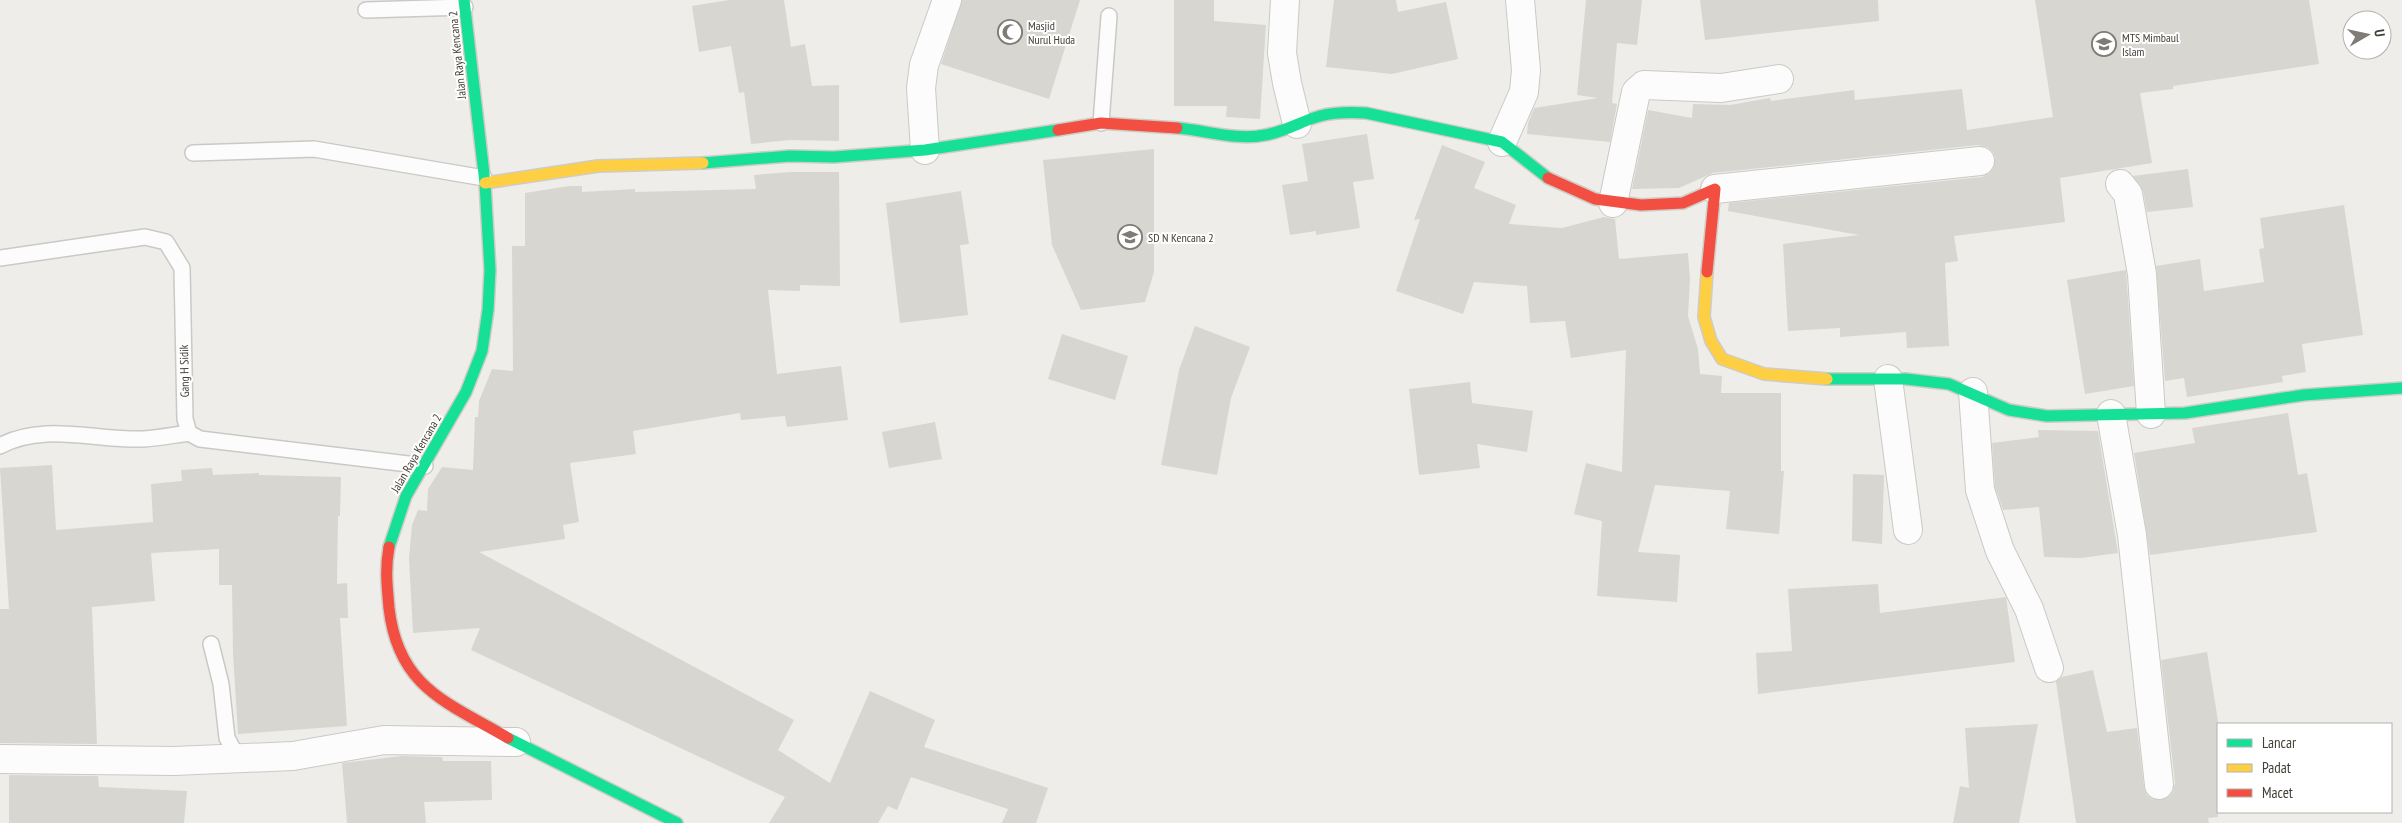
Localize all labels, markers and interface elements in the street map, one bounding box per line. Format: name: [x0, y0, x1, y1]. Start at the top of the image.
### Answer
street label: Jalan Raya Kencana 2: [445, 10, 469, 101]
north arrow: [2342, 10, 2392, 60]
place label: Masjid Nurul Huda: [1028, 18, 1075, 47]
mosque icon: Masjid Nurul Huda: [997, 19, 1023, 45]
text: U: [2370, 28, 2389, 38]
place label: MTS Mimbaul Islam: [2122, 30, 2179, 59]
school or university icon: MTS Mimbaul Islam: [2091, 31, 2117, 57]
school or university icon: SD N Kencana 2: [1117, 224, 1143, 250]
place label: SD N Kencana 2: [1148, 230, 1214, 245]
street label: Gang H Sidik: [176, 344, 192, 398]
street label: Jalan Raya Kencana 2: [387, 411, 445, 496]
legend: [2217, 723, 2392, 813]
text: Lancar: [2262, 733, 2297, 752]
text: Padat: [2262, 758, 2291, 777]
text: Macet: [2262, 783, 2293, 802]

